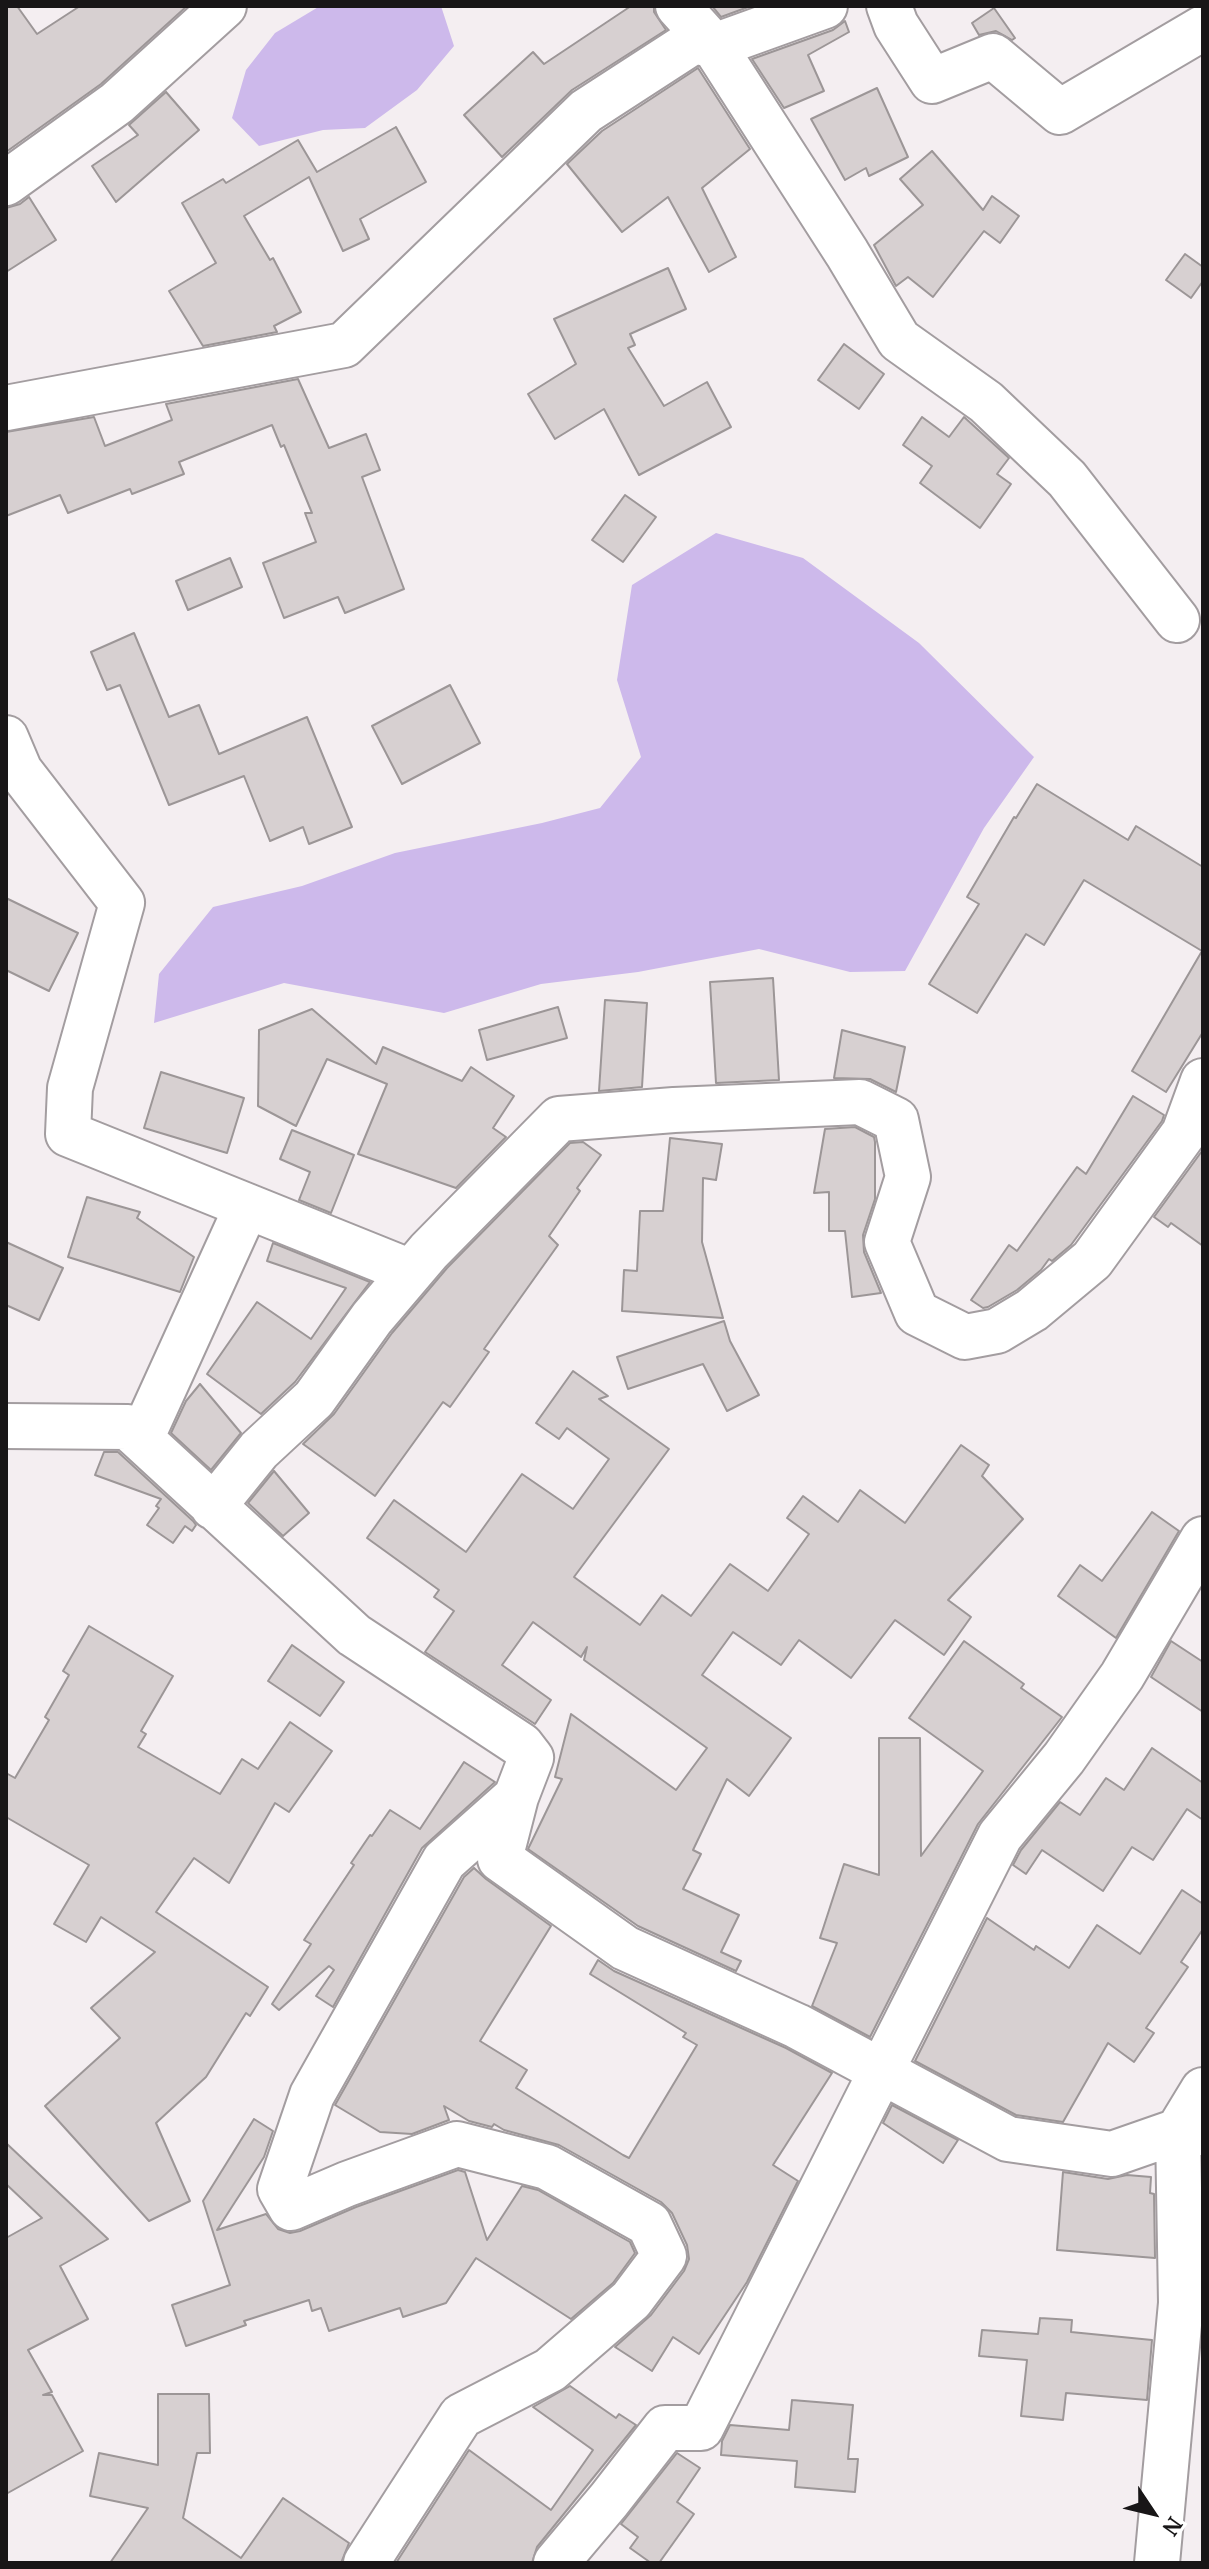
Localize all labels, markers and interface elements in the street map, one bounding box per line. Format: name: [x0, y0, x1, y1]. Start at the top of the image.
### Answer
north arrow: [1113, 2473, 1193, 2553]
text: N: [1156, 2512, 1190, 2542]

